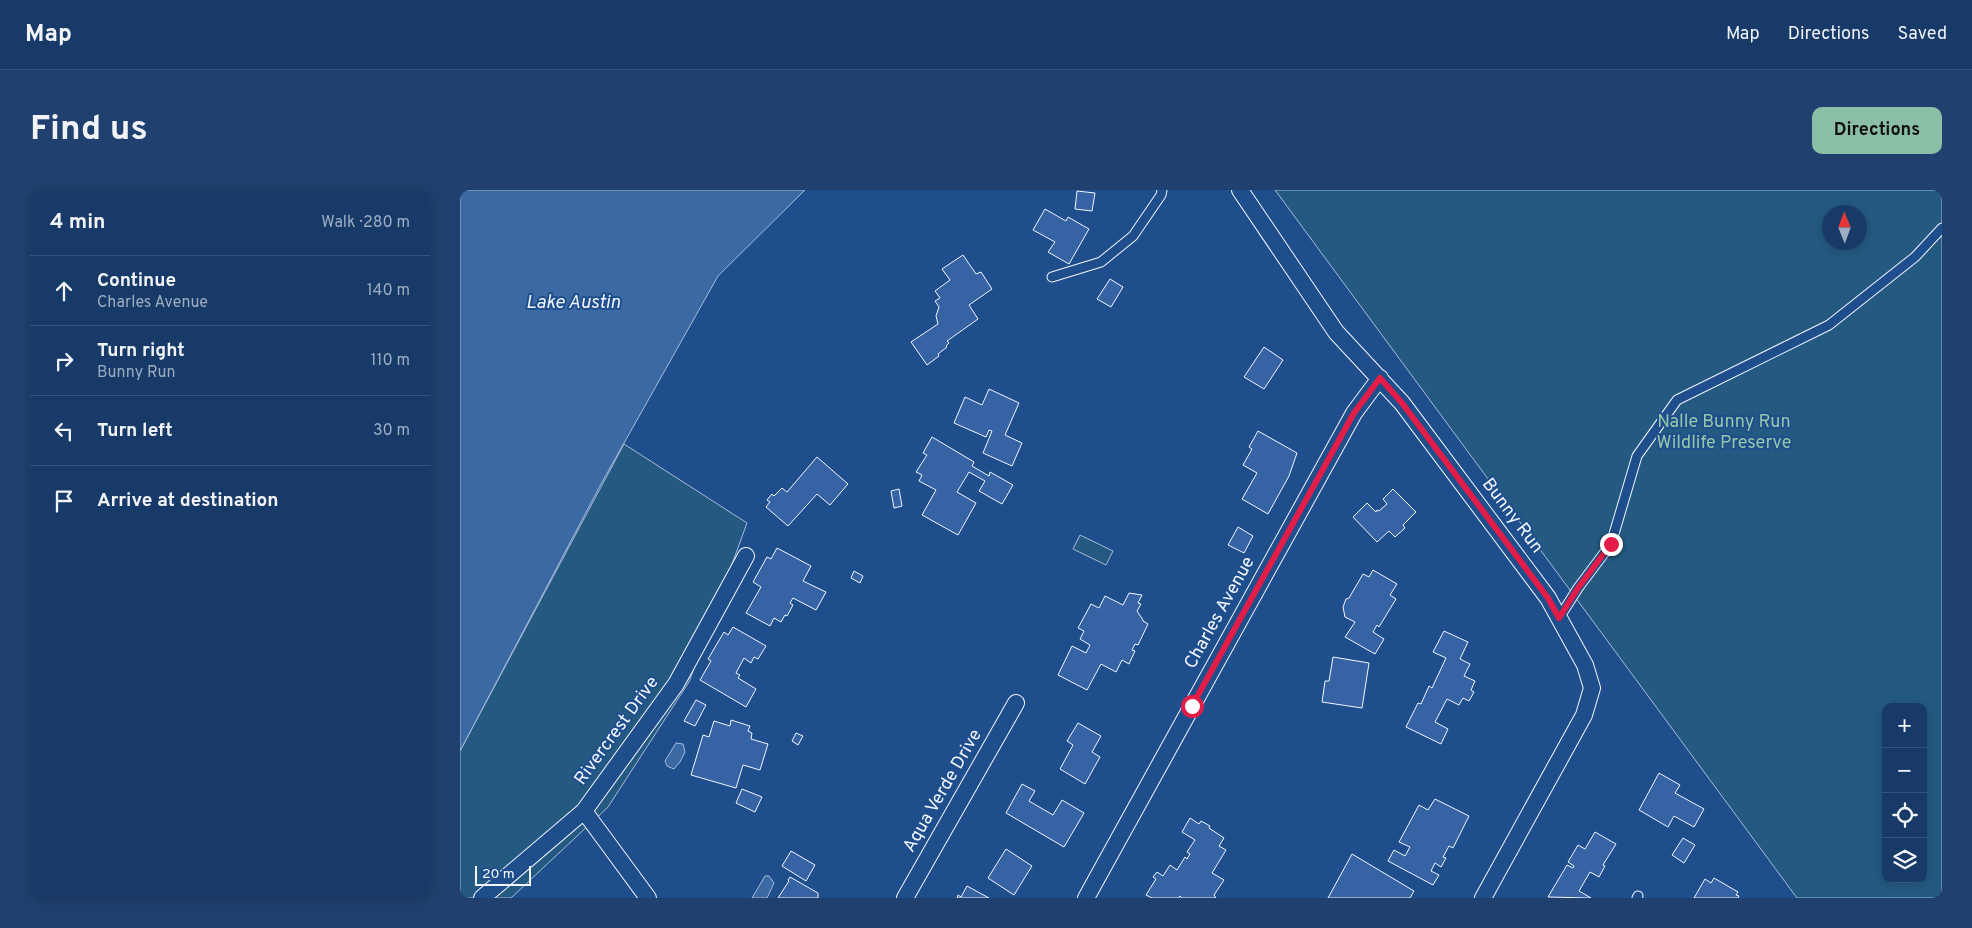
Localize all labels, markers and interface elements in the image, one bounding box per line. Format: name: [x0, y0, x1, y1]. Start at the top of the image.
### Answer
text: Map: [25, 20, 72, 50]
text: Map: [1726, 23, 1760, 46]
text: Directions: [1788, 23, 1870, 46]
text: Saved: [1898, 23, 1947, 46]
button: Directions: [1812, 107, 1942, 154]
text: Find us: [30, 108, 148, 152]
north arrow: [1822, 205, 1867, 250]
text: 4 min: [50, 209, 106, 236]
text: Walk · 280 m: [321, 213, 410, 233]
text: Continue: [97, 269, 176, 293]
icon: ahead: [50, 277, 78, 305]
text: 140 m: [367, 281, 410, 301]
water label: Lake Austin: [526, 291, 621, 315]
text: Charles Avenue: [97, 293, 208, 313]
text: Turn right: [97, 339, 185, 363]
icon: right: [50, 347, 78, 375]
text: 110 m: [370, 351, 410, 371]
text: Bunny Run: [97, 363, 176, 383]
park label: Nalle Bunny Run Wildlife Preserve: [1657, 411, 1791, 455]
icon: left: [50, 417, 78, 445]
text: Turn left: [97, 419, 173, 443]
text: 30 m: [373, 421, 410, 441]
street label: Bunny Run: [1476, 474, 1548, 558]
icon: arrive: [50, 487, 78, 515]
text: Arrive at destination: [97, 489, 278, 513]
route end: [1600, 533, 1623, 556]
street label: Charles Avenue: [1180, 553, 1260, 673]
street label: Rivercrest Drive: [570, 672, 664, 790]
route start: [1181, 695, 1204, 718]
map controls: [1882, 703, 1927, 883]
button: +: [1882, 703, 1927, 748]
street label: Aqua Verde Drive: [898, 725, 988, 857]
button: −: [1882, 748, 1927, 793]
button: locate: [1882, 793, 1927, 838]
button: layers: [1882, 838, 1927, 883]
scale bar: [475, 863, 531, 886]
text: 20 m: [482, 866, 515, 883]

